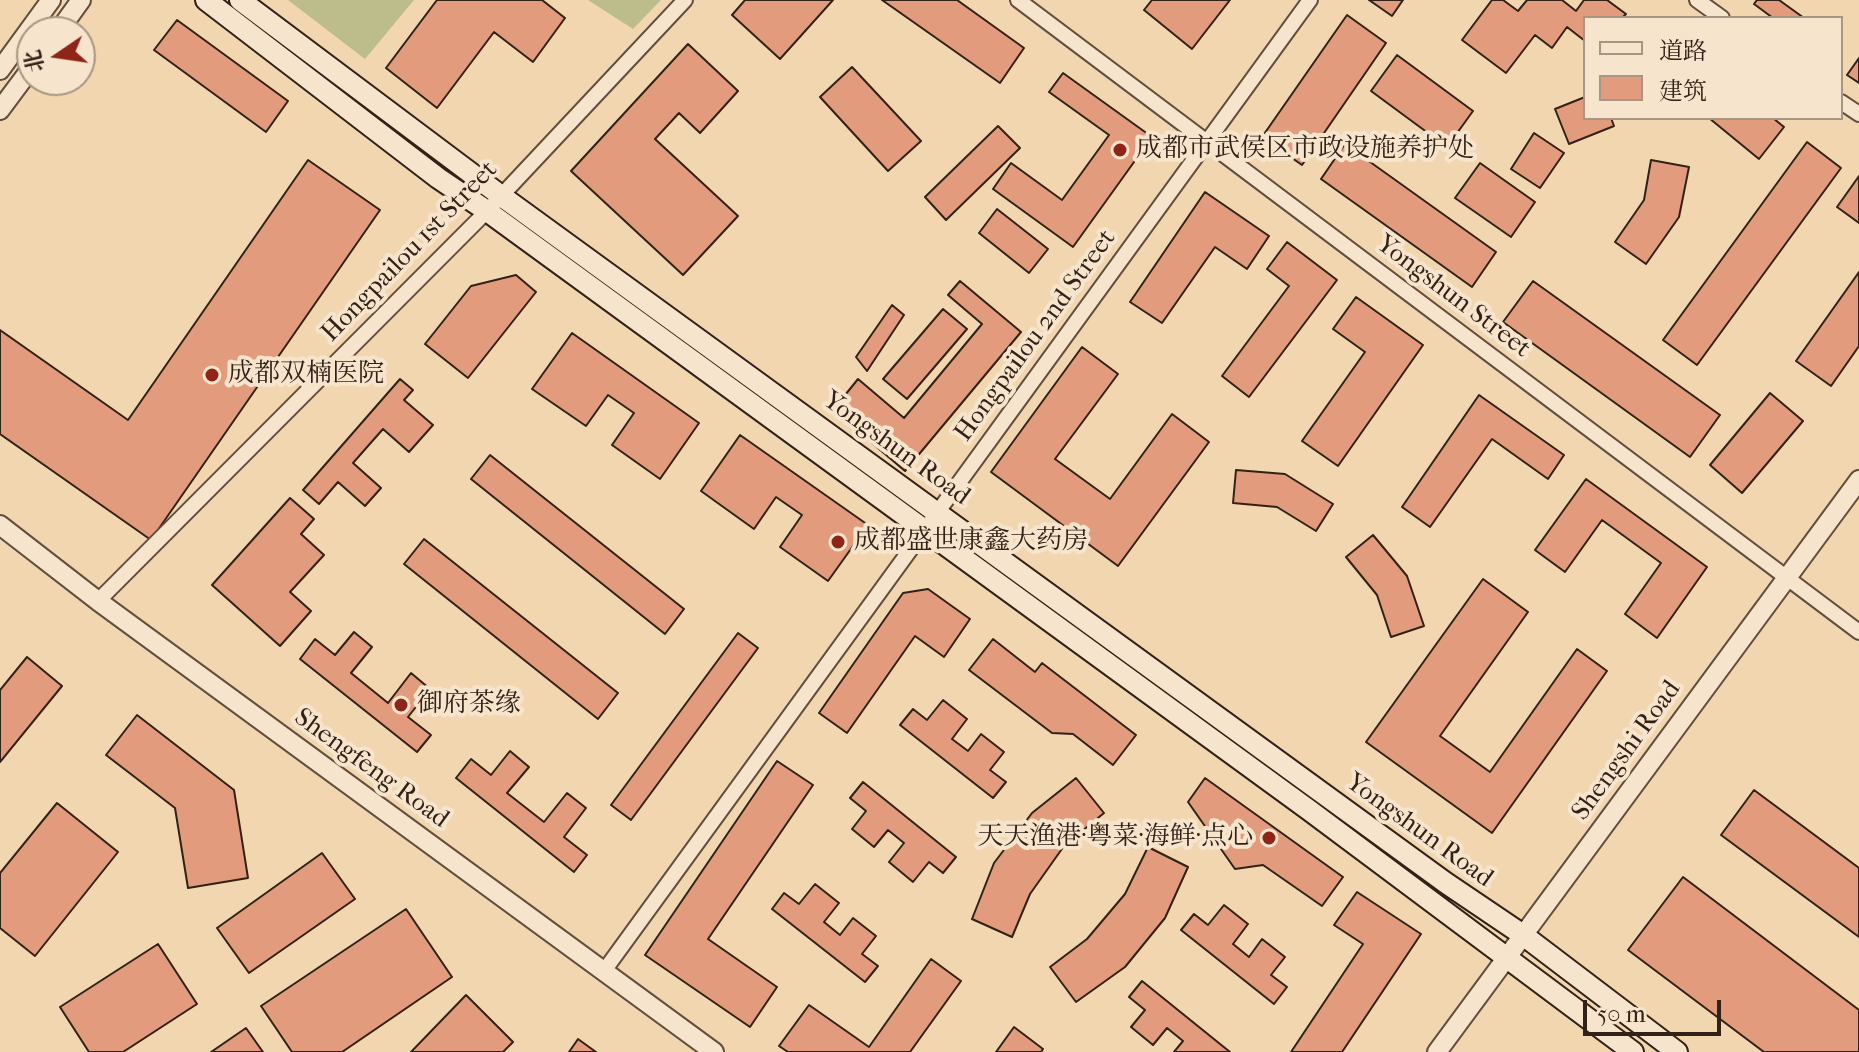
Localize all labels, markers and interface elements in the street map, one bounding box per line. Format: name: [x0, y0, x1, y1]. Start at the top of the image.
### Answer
north arrow: [16, 16, 96, 96]
legend: [1583, 16, 1843, 120]
text: 道路: [1659, 37, 1707, 65]
text: 北: [19, 47, 50, 75]
text: 建筑: [1659, 77, 1707, 105]
place label: 成都市武侯区市政设施养护处: [1136, 134, 1474, 166]
marker: 成都市武侯区市政设施养护处: [1111, 141, 1129, 159]
street label: Hongpailou 1st Street: [316, 155, 504, 349]
street label: Hongpailou 2nd Street: [949, 224, 1123, 448]
street label: Yongshun Street: [1370, 229, 1536, 365]
place label: 成都双楠医院: [228, 359, 384, 391]
marker: 成都双楠医院: [203, 366, 221, 384]
street label: Yongshun Road: [816, 385, 976, 513]
place label: 成都盛世康鑫大药房: [854, 526, 1088, 558]
marker: 成都盛世康鑫大药房: [829, 533, 847, 551]
street label: Shengshi Road: [1566, 675, 1688, 827]
place label: 御府茶缘: [417, 689, 521, 721]
marker: 御府茶缘: [392, 696, 410, 714]
street label: Shengfeng Road: [288, 702, 454, 836]
street label: Yongshun Road: [1339, 767, 1499, 895]
place label: 天天渔港·粤菜·海鲜·点心: [977, 822, 1253, 854]
marker: 天天渔港·粤菜·海鲜·点心: [1260, 829, 1278, 847]
scale bar: [1587, 984, 1725, 1034]
text: 50 m: [1597, 1000, 1646, 1028]

